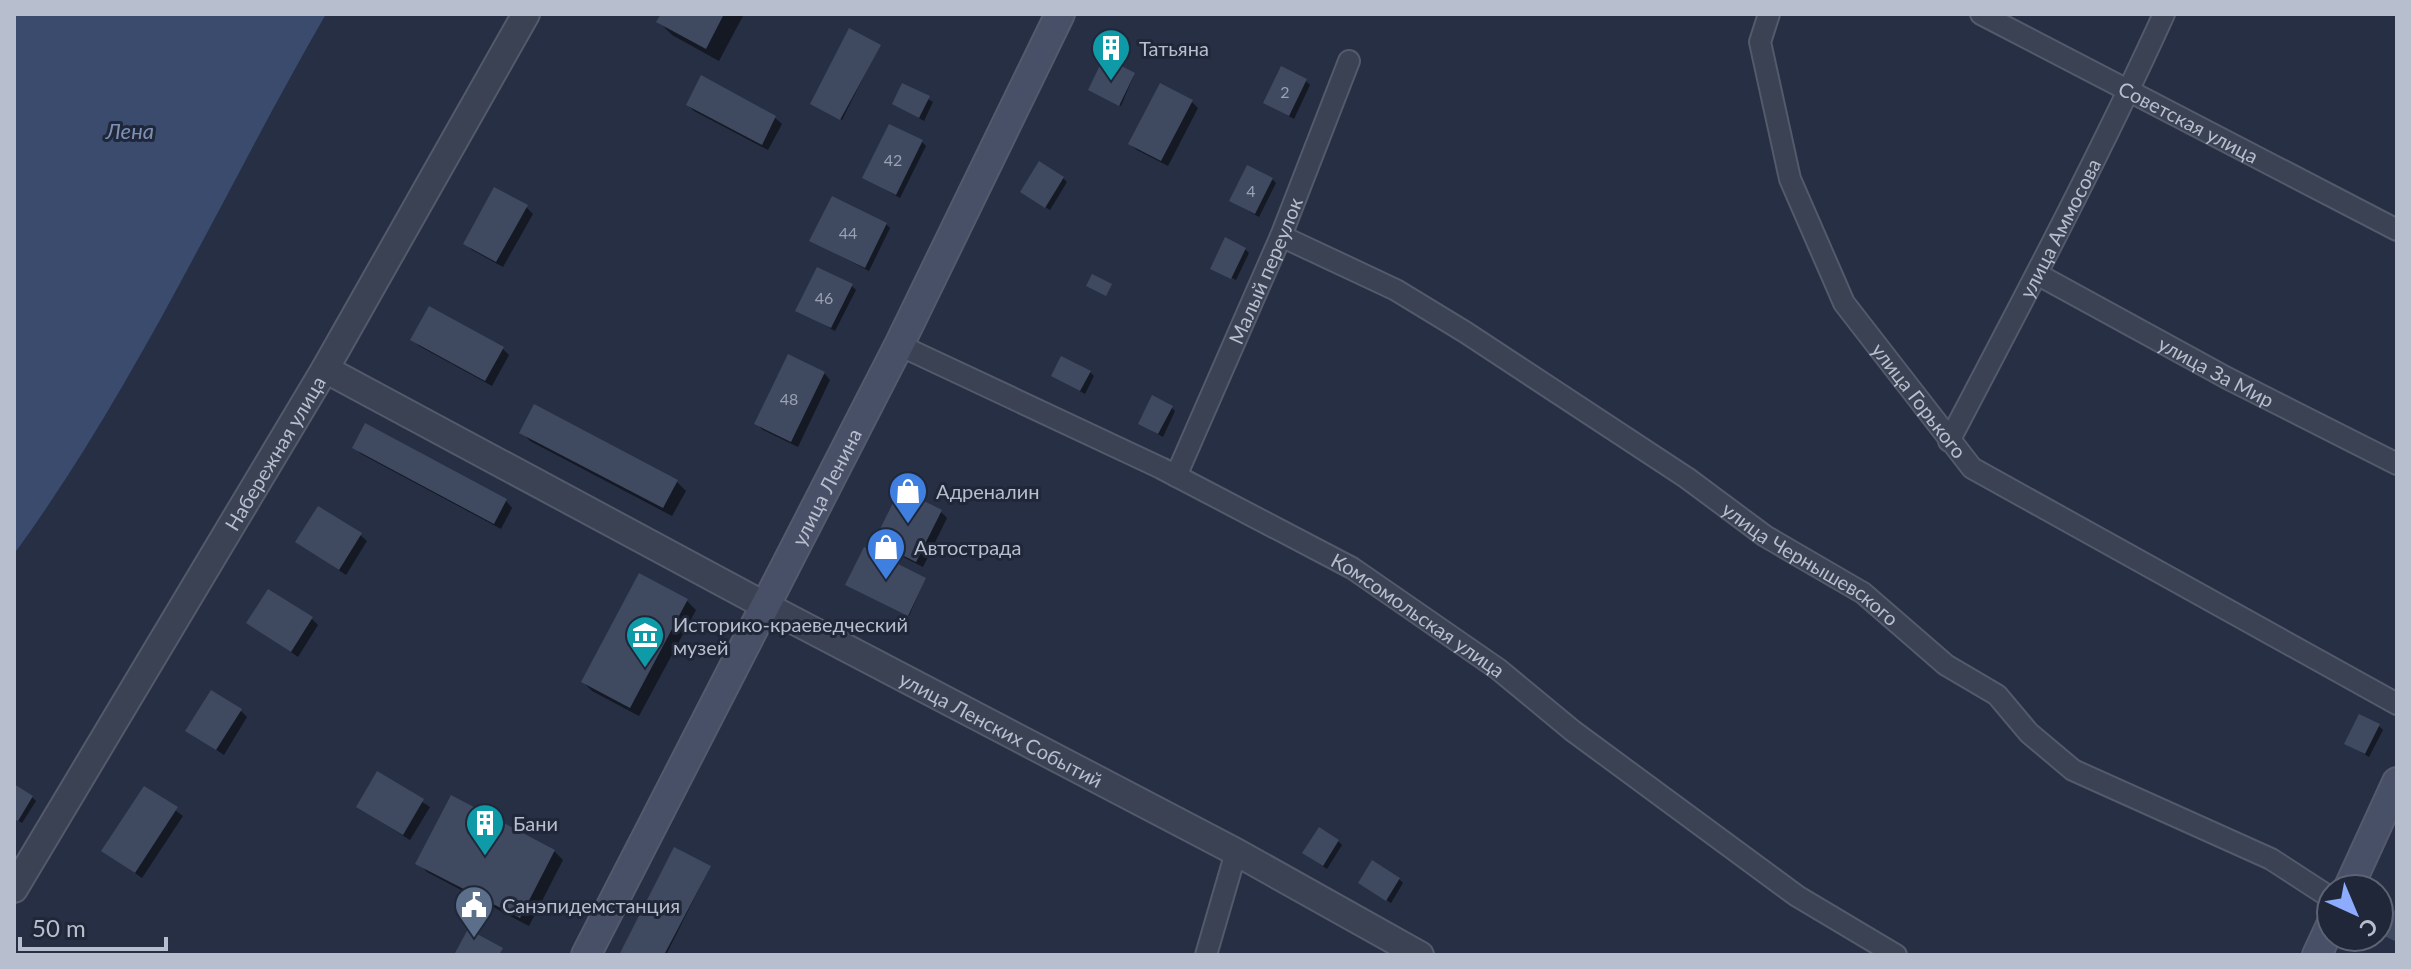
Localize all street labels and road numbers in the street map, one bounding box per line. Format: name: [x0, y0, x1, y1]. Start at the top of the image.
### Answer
street label: Советская улица: [2115, 76, 2263, 168]
street label: улица Аммосова: [2014, 154, 2105, 302]
street label: Малый переулок: [1223, 193, 1307, 348]
street label: улица За Мир: [2154, 331, 2278, 412]
street label: улица Горького: [1867, 338, 1972, 463]
street label: Набережная улица: [219, 372, 330, 535]
street label: улица Ленина: [786, 424, 866, 550]
street label: улица Чернышевского: [1717, 496, 1904, 631]
street label: Комсомольская улица: [1327, 547, 1510, 682]
street label: улица Ленских Событий: [895, 666, 1107, 792]

